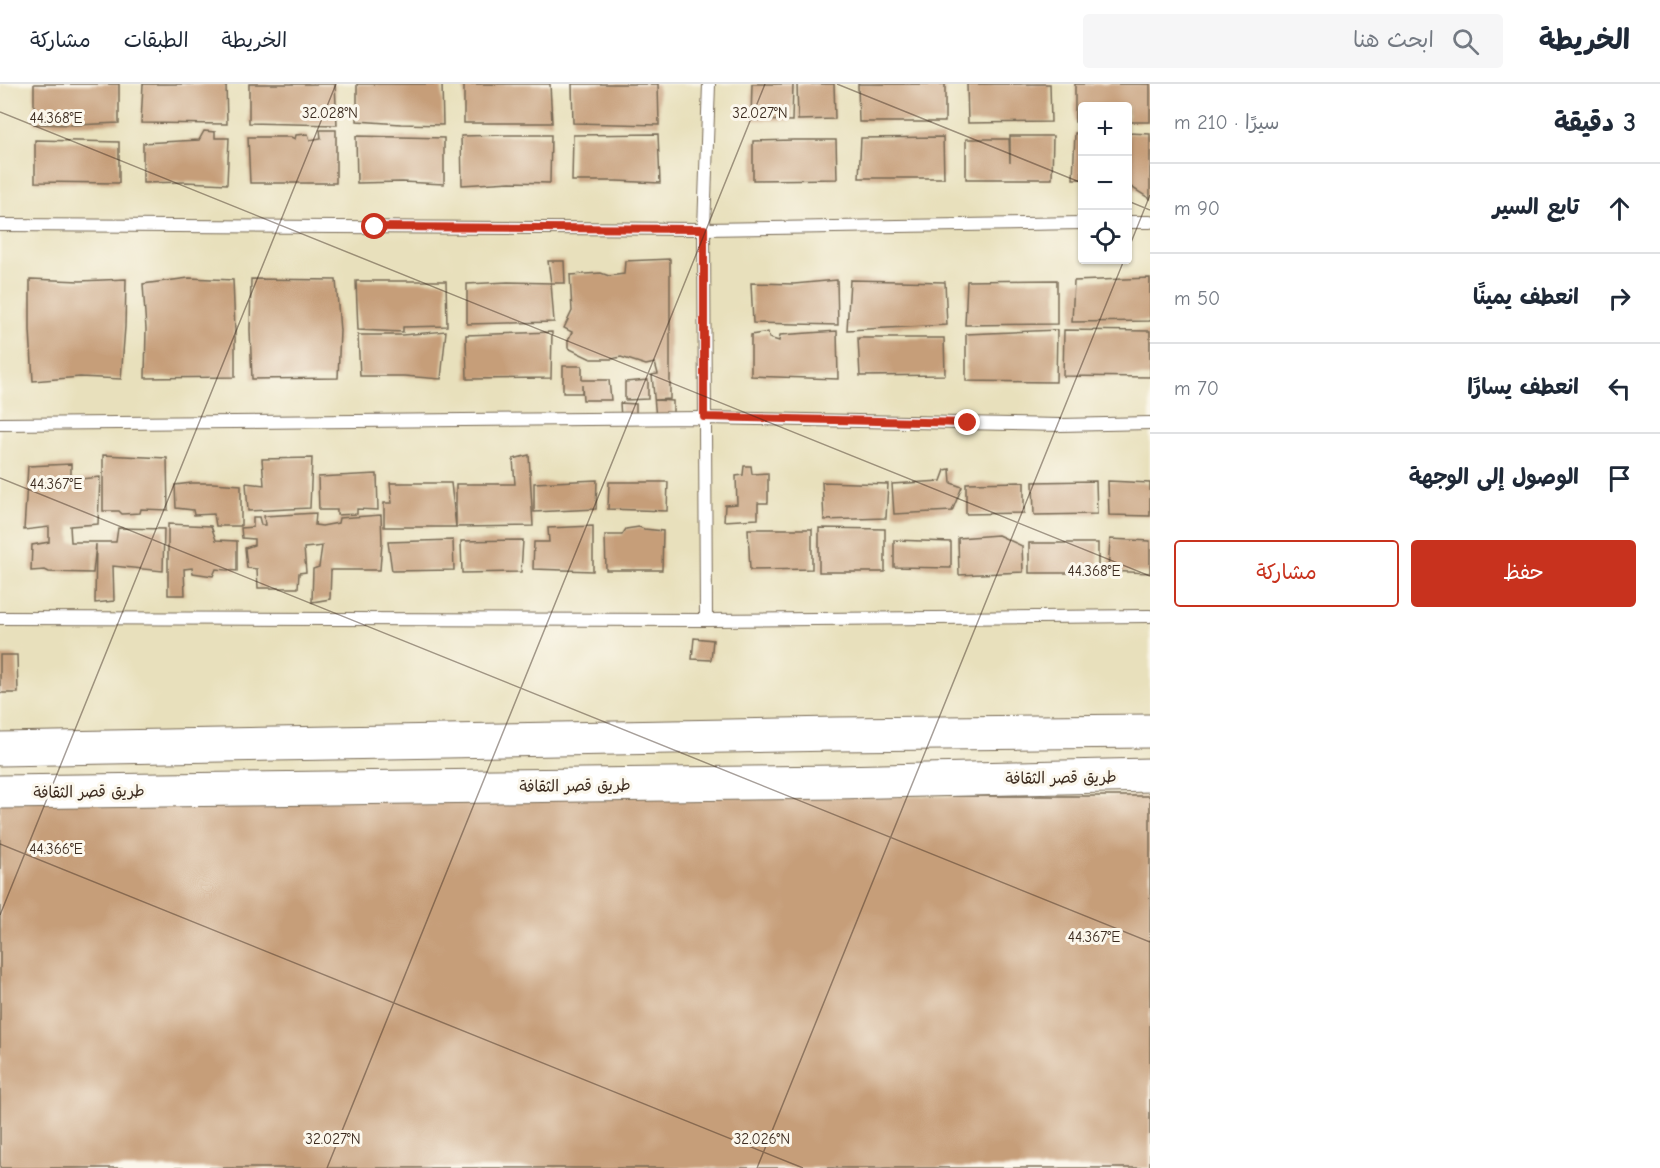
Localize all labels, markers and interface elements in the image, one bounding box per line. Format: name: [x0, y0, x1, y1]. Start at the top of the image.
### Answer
search box: [1083, 14, 1503, 68]
text: الخريطة: [1539, 24, 1630, 56]
icon: search: [1449, 25, 1482, 58]
text: ابحث هنا: [1353, 27, 1434, 53]
text: مشاركة: [30, 28, 91, 52]
text: الطبقات: [124, 28, 189, 52]
text: الخريطة: [222, 28, 287, 52]
map controls: [1078, 102, 1132, 264]
button: +: [1078, 102, 1132, 156]
text: 32.028°N: [302, 104, 358, 122]
text: 32.027°N: [732, 104, 788, 122]
text: 3 دقيقة: [1554, 108, 1636, 138]
text: 44.368°E: [29, 109, 83, 127]
text: سيرًا · 210 m: [1174, 111, 1279, 134]
button: −: [1078, 156, 1132, 210]
icon: ahead: [1603, 192, 1636, 225]
text: تابع السير: [1493, 194, 1579, 220]
text: 90 m: [1174, 197, 1220, 220]
button: locate: [1078, 210, 1132, 264]
route start: [361, 213, 387, 239]
icon: right: [1603, 282, 1636, 315]
text: انعطف يمينًا: [1473, 284, 1579, 310]
text: 50 m: [1174, 287, 1220, 310]
icon: left: [1603, 372, 1636, 405]
text: انعطف يسارًا: [1467, 374, 1579, 400]
text: 70 m: [1174, 377, 1219, 400]
route end: [954, 409, 980, 435]
icon: arrive: [1603, 462, 1636, 495]
text: الوصول إلى الوجهة: [1409, 464, 1579, 490]
text: 44.367°E: [30, 475, 82, 493]
button: مشاركة: [1174, 540, 1399, 607]
button: حفظ: [1411, 540, 1636, 607]
text: 44.368°E: [1067, 562, 1121, 580]
street label: طريق قصر الثقافة: [1005, 768, 1117, 788]
street label: طريق قصر الثقافة: [519, 776, 631, 796]
street label: طريق قصر الثقافة: [33, 782, 145, 802]
text: 44.366°E: [29, 840, 83, 858]
text: 44.367°E: [1068, 928, 1120, 946]
text: 32.027°N: [305, 1130, 361, 1148]
text: 32.026°N: [734, 1130, 790, 1148]

